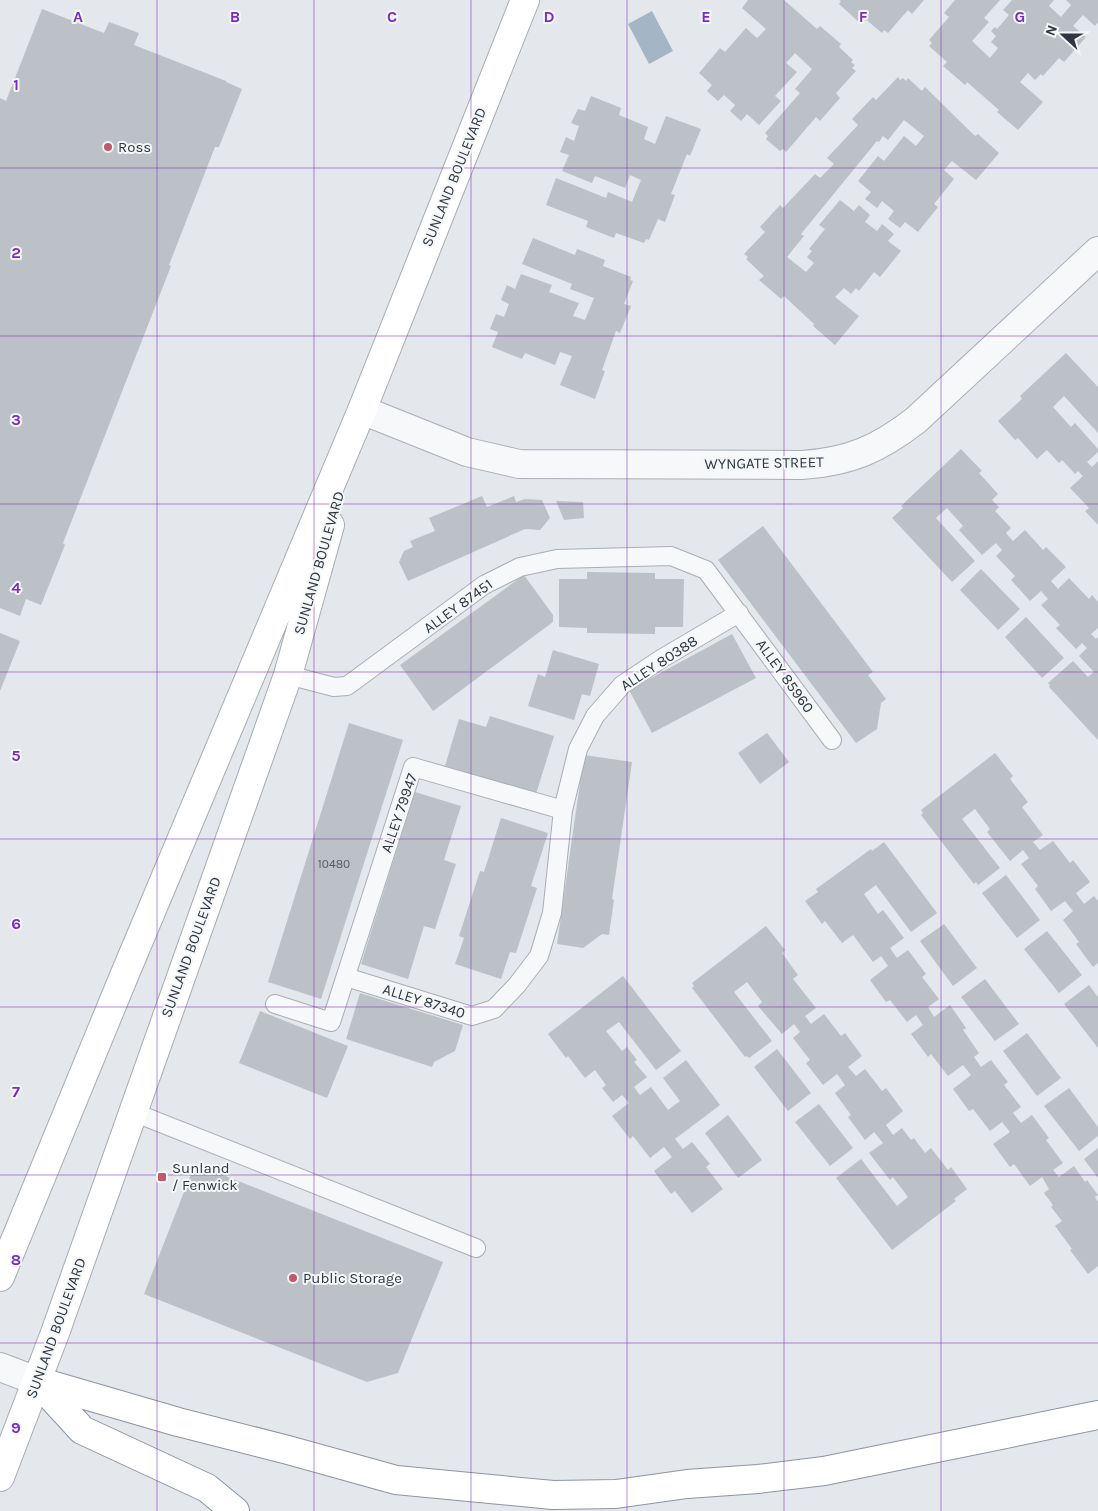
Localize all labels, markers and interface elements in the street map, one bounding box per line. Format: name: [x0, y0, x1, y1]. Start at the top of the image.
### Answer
text: A: [73, 7, 83, 26]
text: B: [230, 7, 240, 26]
text: C: [387, 7, 397, 26]
text: D: [544, 7, 555, 26]
text: E: [701, 7, 711, 26]
text: F: [859, 7, 868, 26]
text: G: [1015, 7, 1025, 26]
north arrow: [1038, 10, 1088, 60]
text: N: [1042, 23, 1061, 38]
text: 1: [13, 75, 19, 94]
street label: SUNLAND BOULEVARD: [418, 105, 490, 249]
place label: Ross: [118, 138, 151, 156]
marker: Ross: [102, 141, 114, 153]
text: 2: [11, 243, 21, 262]
text: 3: [11, 410, 21, 429]
street label: WYNGATE STREET: [704, 453, 824, 473]
street label: SUNLAND BOULEVARD: [290, 489, 348, 637]
street label: ALLEY 87451: [420, 575, 496, 637]
text: 4: [11, 578, 21, 597]
street label: ALLEY 80388: [617, 631, 701, 695]
street label: ALLEY 85960: [752, 636, 818, 716]
text: 5: [11, 746, 21, 765]
street label: ALLEY 79947: [377, 771, 421, 855]
house number: 10480: [318, 857, 350, 871]
street label: SUNLAND BOULEVARD: [157, 874, 225, 1020]
text: 6: [11, 914, 21, 933]
street label: ALLEY 87340: [381, 980, 467, 1022]
text: 7: [12, 1082, 20, 1101]
place label: Sunland / Fenwick: [172, 1159, 238, 1194]
marker: Sunland / Fenwick: [156, 1171, 168, 1183]
text: 8: [11, 1250, 21, 1269]
street label: SUNLAND BOULEVARD: [22, 1255, 90, 1401]
place label: Public Storage: [303, 1269, 402, 1287]
marker: Public Storage: [287, 1272, 299, 1284]
text: 9: [11, 1418, 21, 1437]

